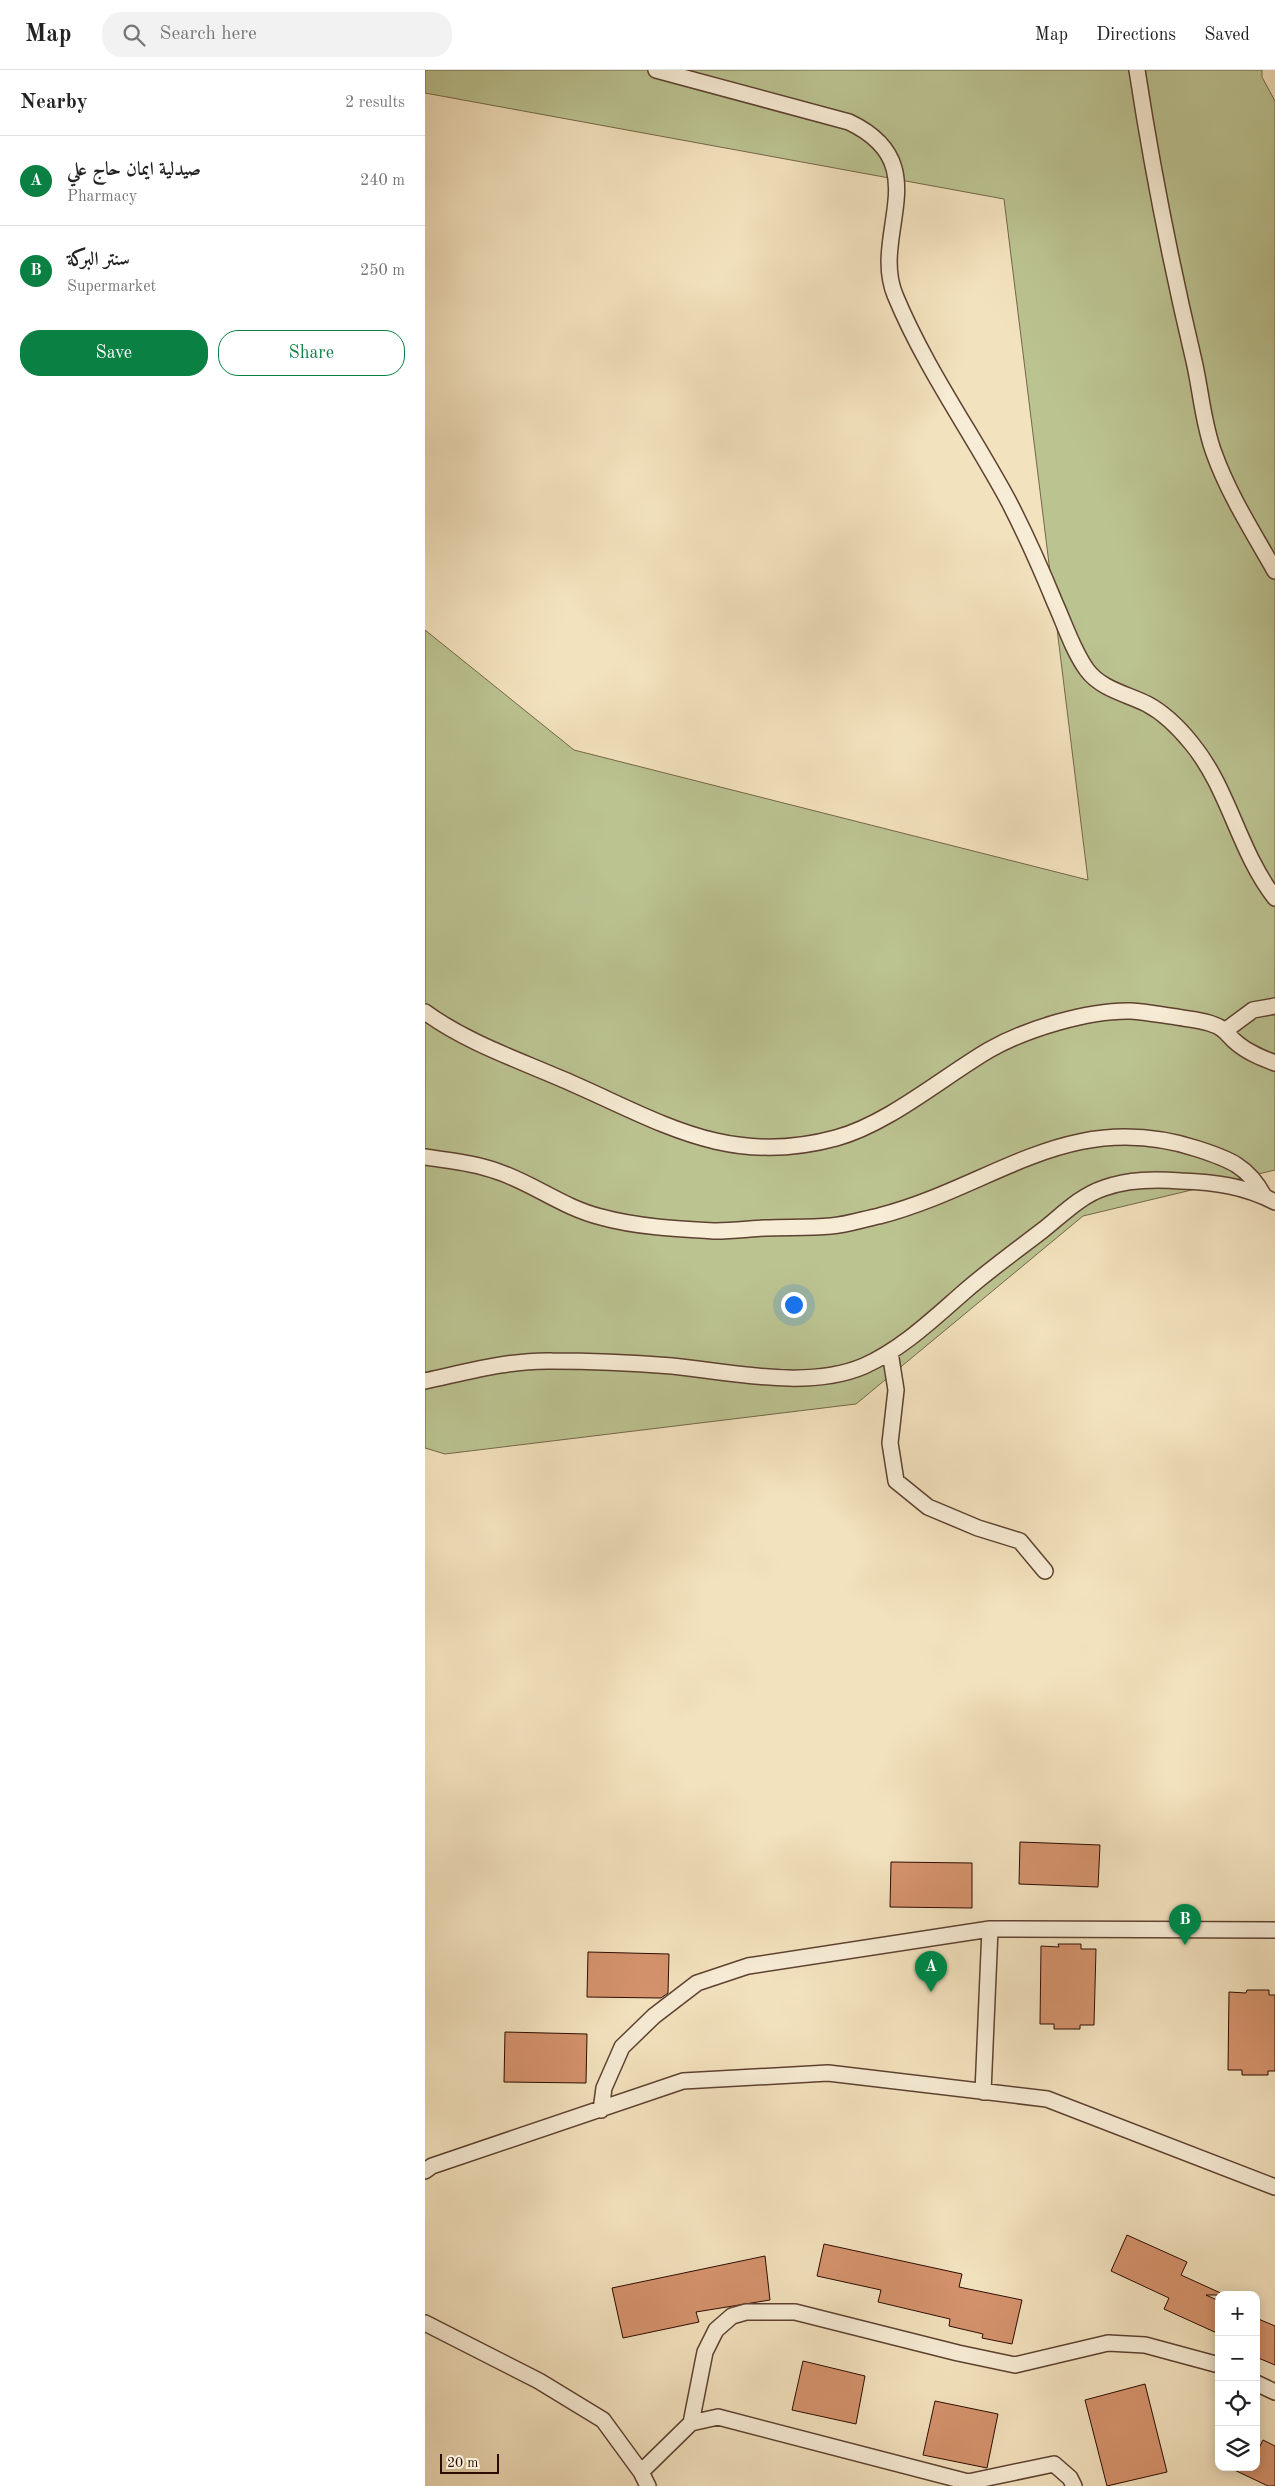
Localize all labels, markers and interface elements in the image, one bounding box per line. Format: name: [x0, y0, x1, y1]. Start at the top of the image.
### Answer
search box: [102, 12, 452, 57]
icon: search: [120, 21, 148, 49]
text: Map: [25, 23, 72, 47]
text: Search here: [160, 25, 257, 44]
text: Map: [1035, 26, 1068, 44]
text: Directions: [1096, 26, 1176, 44]
text: Saved: [1204, 26, 1250, 44]
text: Nearby: [20, 92, 88, 113]
text: 2 results: [345, 95, 405, 111]
text: صيدلية ايمان حاج علي: [67, 161, 201, 180]
text: A: [30, 173, 42, 189]
text: 240 m: [360, 173, 405, 189]
text: Pharmacy: [67, 189, 137, 205]
text: سنتر البركة: [67, 251, 130, 270]
text: B: [30, 263, 42, 279]
text: 250 m: [360, 263, 405, 279]
text: Supermarket: [67, 279, 156, 295]
button: Save: [20, 330, 208, 376]
button: Share: [218, 330, 405, 376]
your location: [781, 1292, 807, 1318]
pin: B: [1169, 1904, 1201, 1945]
pin: A: [915, 1951, 947, 1992]
map controls: [1215, 2291, 1260, 2471]
button: +: [1215, 2291, 1260, 2336]
button: −: [1215, 2336, 1260, 2381]
button: locate: [1215, 2381, 1260, 2426]
button: layers: [1215, 2426, 1260, 2471]
scale bar: [440, 2451, 499, 2474]
text: 20 m: [447, 2456, 478, 2470]

